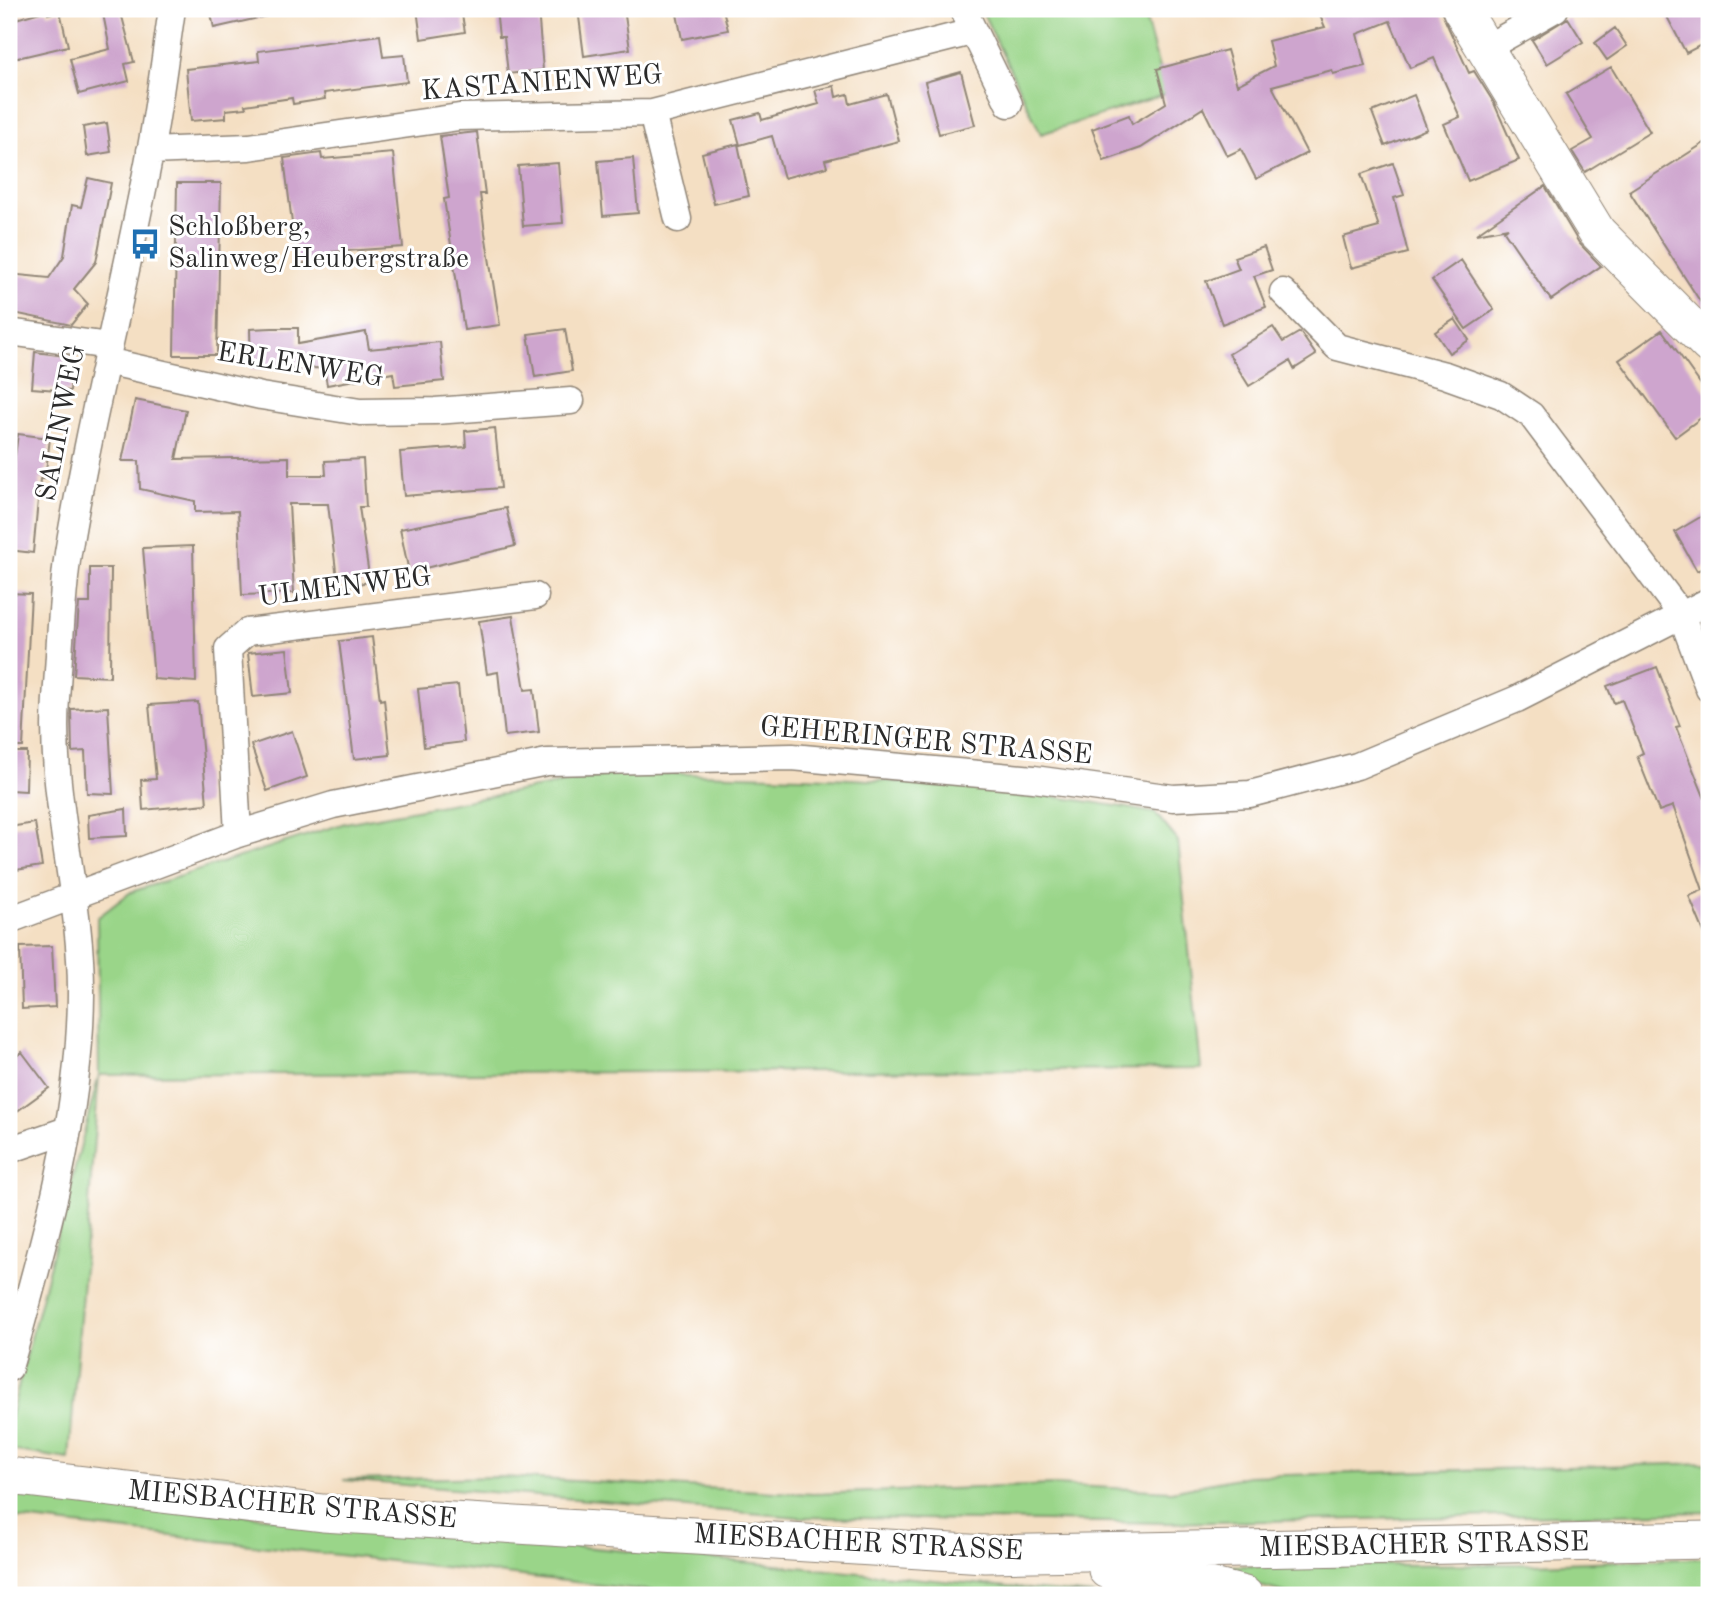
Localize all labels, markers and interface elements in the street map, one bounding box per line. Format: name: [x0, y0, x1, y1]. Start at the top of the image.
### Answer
street label: KASTANIENWEG: [420, 62, 664, 106]
place label: Schloßberg, Salinweg/Heubergstraße: [168, 214, 469, 274]
bus stop icon: Schloßberg, Salinweg/Heubergstraße: [128, 227, 162, 261]
street label: ERLENWEG: [215, 339, 385, 393]
street label: SALINWEG: [33, 342, 91, 504]
street label: ULMENWEG: [257, 563, 433, 613]
street label: GEHERINGER STRASSE: [759, 714, 1093, 770]
street label: MIESBACHER STRASSE: [126, 1478, 458, 1534]
street label: MIESBACHER STRASSE: [692, 1521, 1024, 1567]
street label: MIESBACHER STRASSE: [1259, 1529, 1589, 1563]

